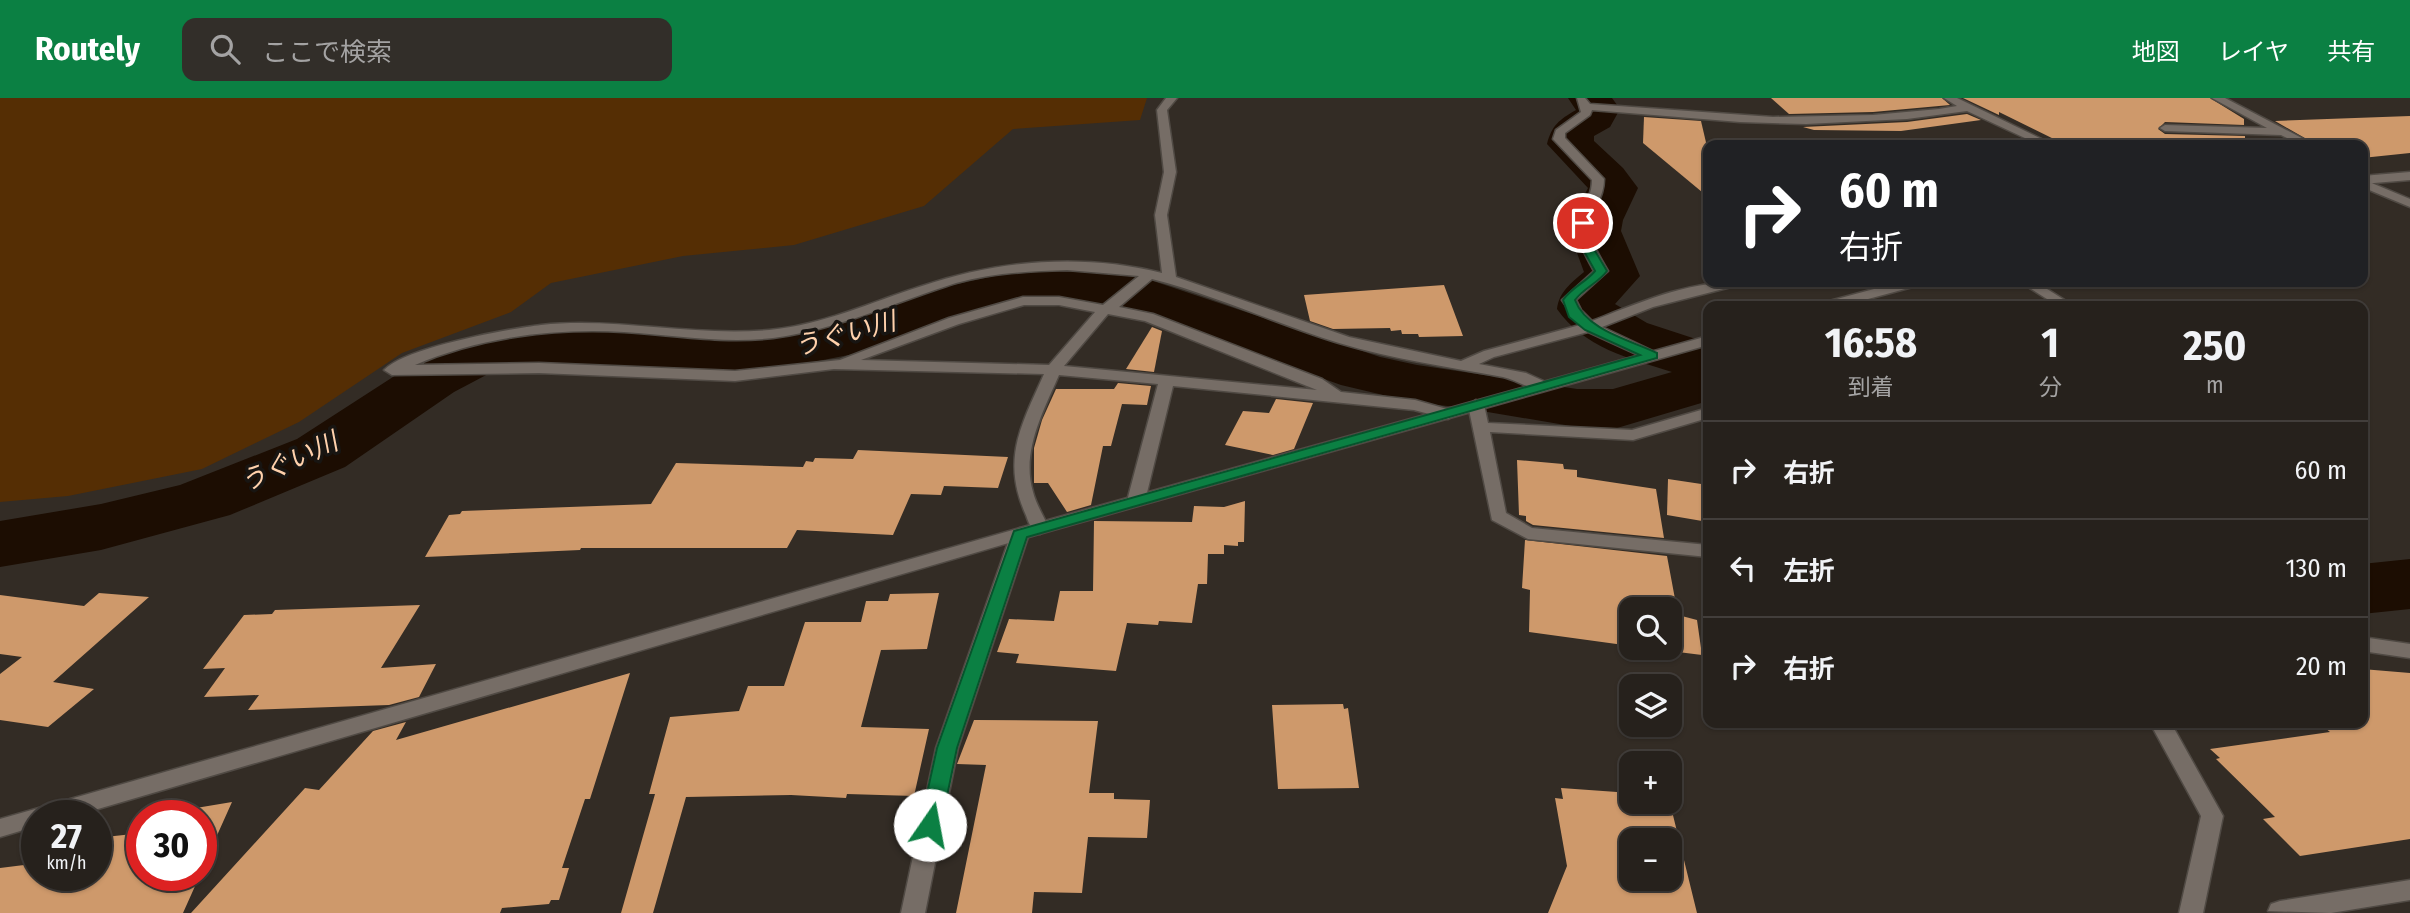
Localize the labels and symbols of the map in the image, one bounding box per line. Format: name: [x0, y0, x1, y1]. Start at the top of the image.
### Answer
pin: [1553, 193, 1613, 253]
water label: うぐい川: [791, 305, 902, 362]
water label: うぐい川: [235, 425, 345, 498]
position arrow: [893, 788, 967, 862]
speed limit sign: 30: [126, 800, 217, 891]

